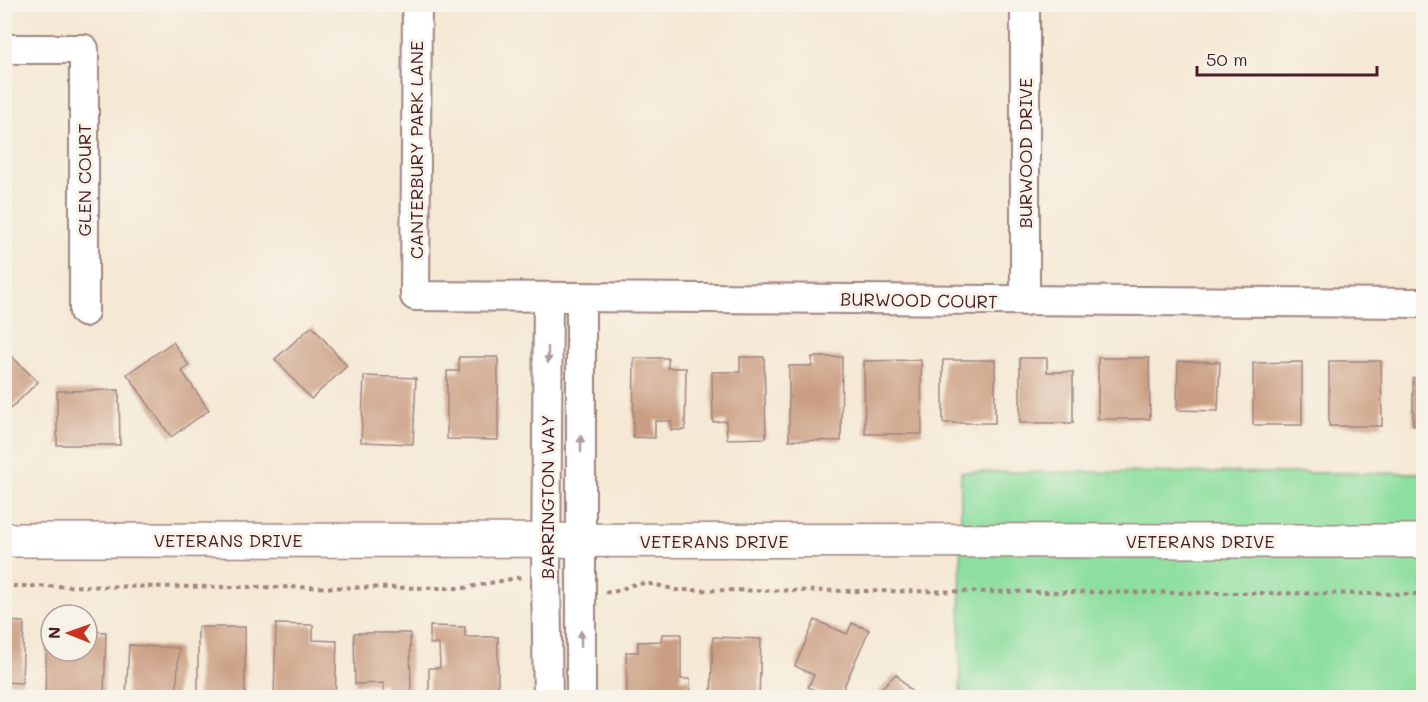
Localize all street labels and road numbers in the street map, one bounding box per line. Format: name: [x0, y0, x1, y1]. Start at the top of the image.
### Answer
street label: CANTERBURY PARK LANE: [404, 41, 428, 259]
street label: BURWOOD DRIVE: [1013, 78, 1037, 228]
street label: GLEN COURT: [72, 124, 96, 236]
street label: BURWOOD COURT: [840, 287, 998, 313]
street label: BARRINGTON WAY: [535, 415, 559, 579]
street label: VETERANS DRIVE: [153, 528, 303, 552]
street label: VETERANS DRIVE: [639, 529, 789, 553]
street label: VETERANS DRIVE: [1125, 529, 1275, 553]

